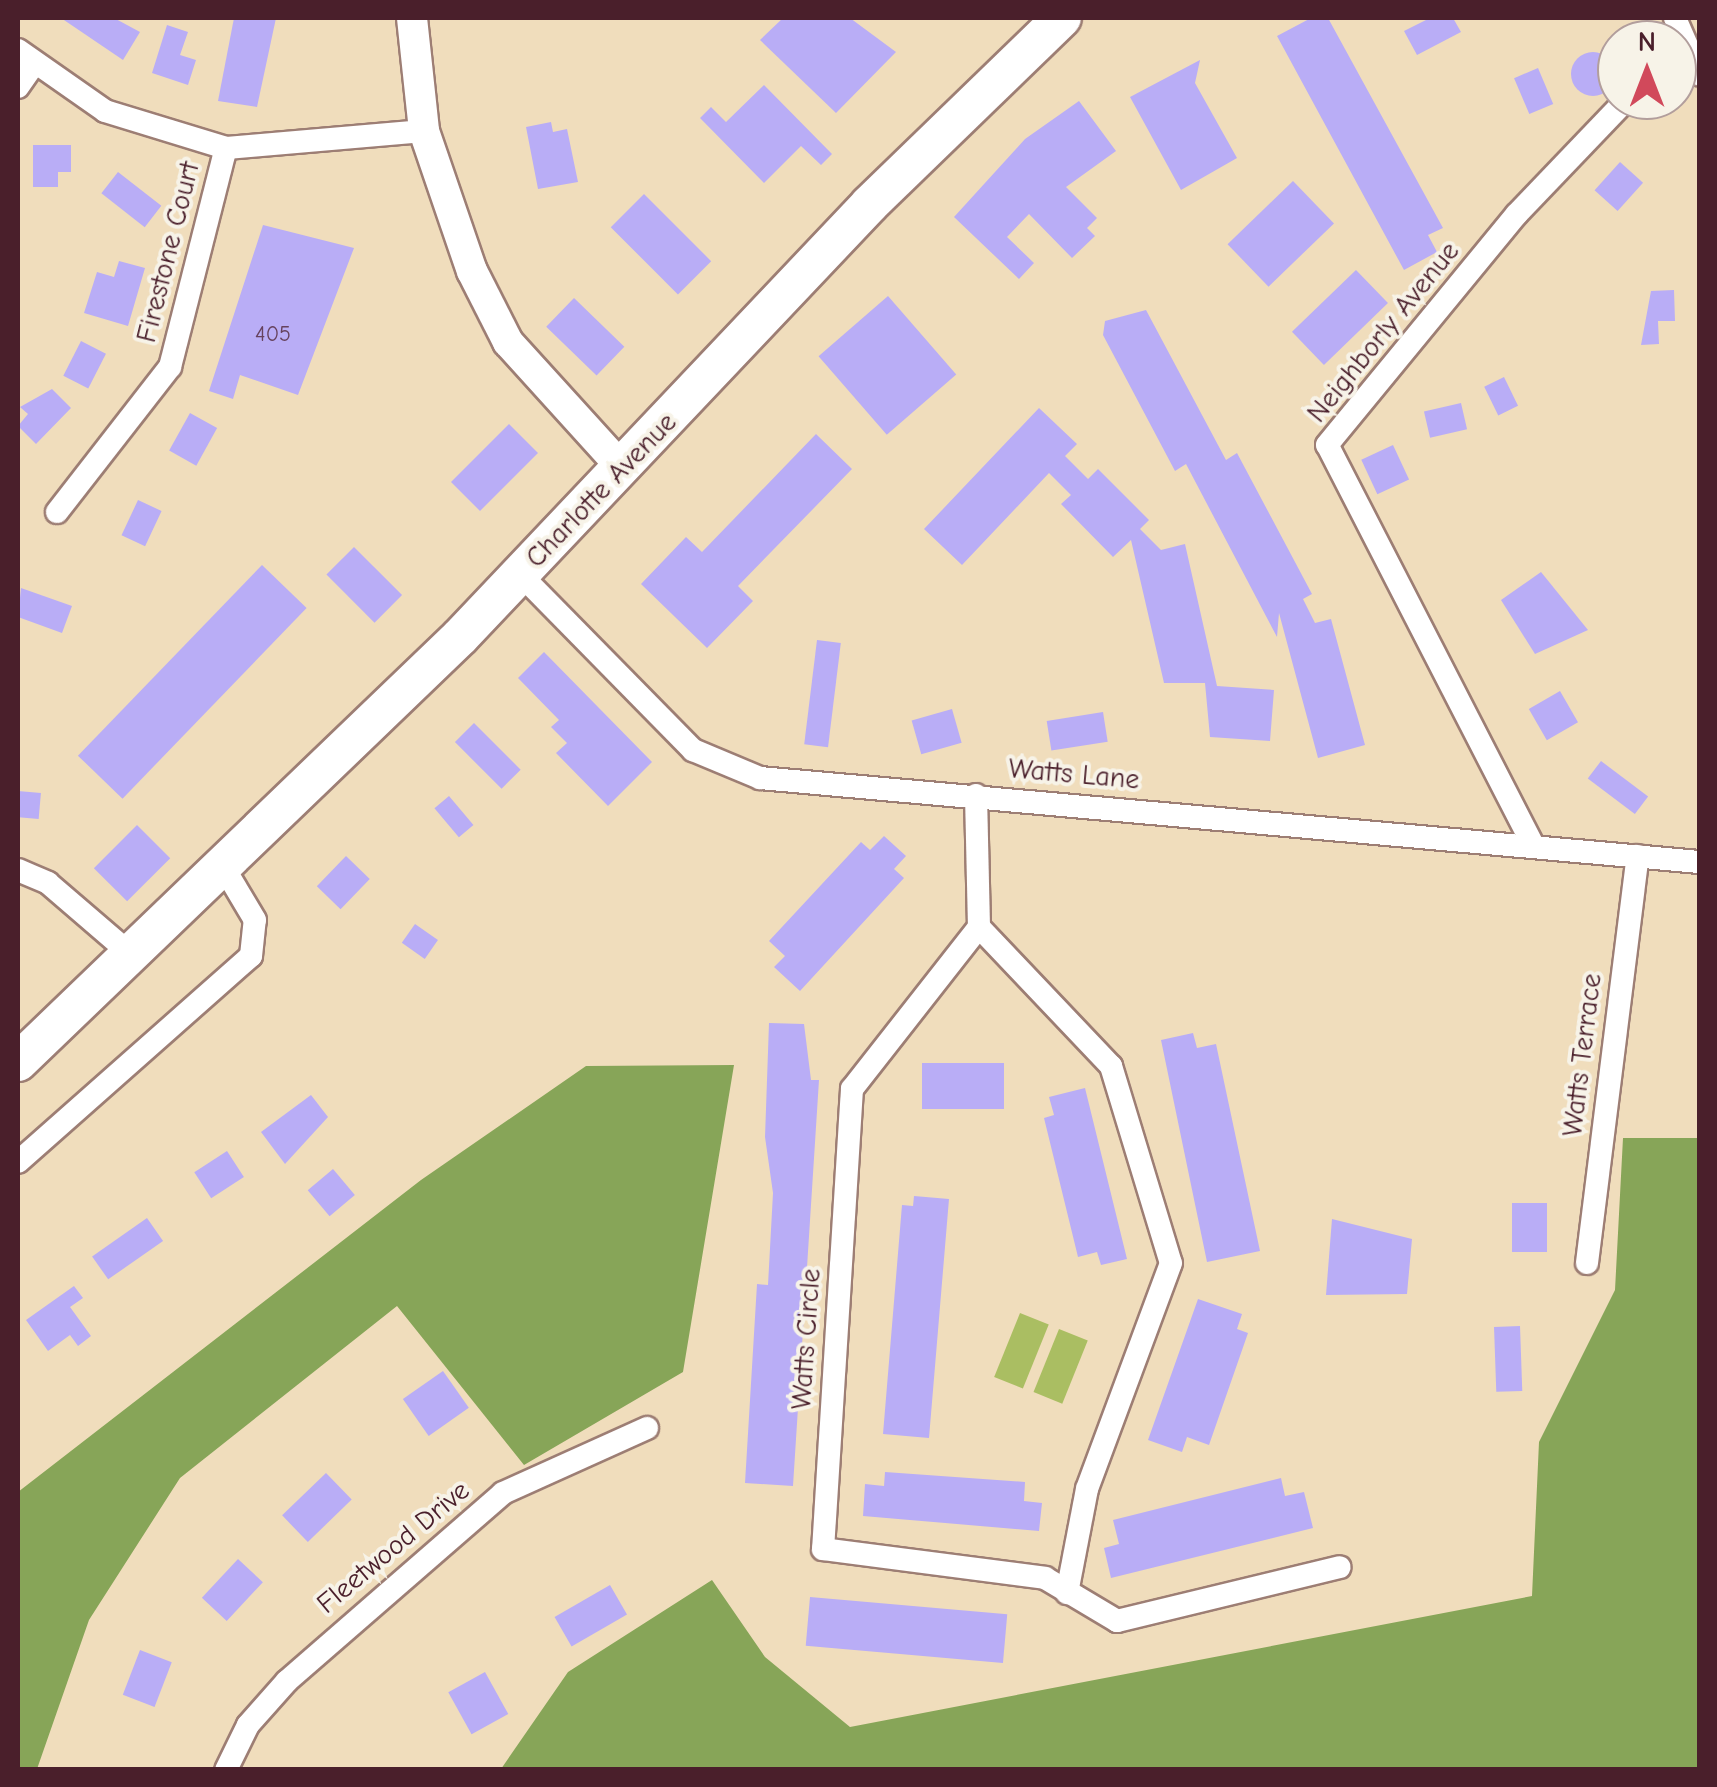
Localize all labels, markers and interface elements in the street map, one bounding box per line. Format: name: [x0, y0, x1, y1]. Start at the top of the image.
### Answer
north arrow: [1597, 20, 1697, 120]
text: N: [1638, 26, 1656, 58]
street label: Firestone Court: [129, 158, 207, 346]
street label: Neighborly Avenue: [1300, 235, 1466, 429]
house number: 405: [255, 322, 291, 348]
street label: Charlotte Avenue: [519, 406, 683, 574]
street label: Watts Lane: [1007, 752, 1141, 796]
street label: Watts Terrace: [1555, 972, 1609, 1138]
street label: Watts Circle: [784, 1267, 828, 1411]
street label: Fleetwood Drive: [310, 1473, 476, 1621]

